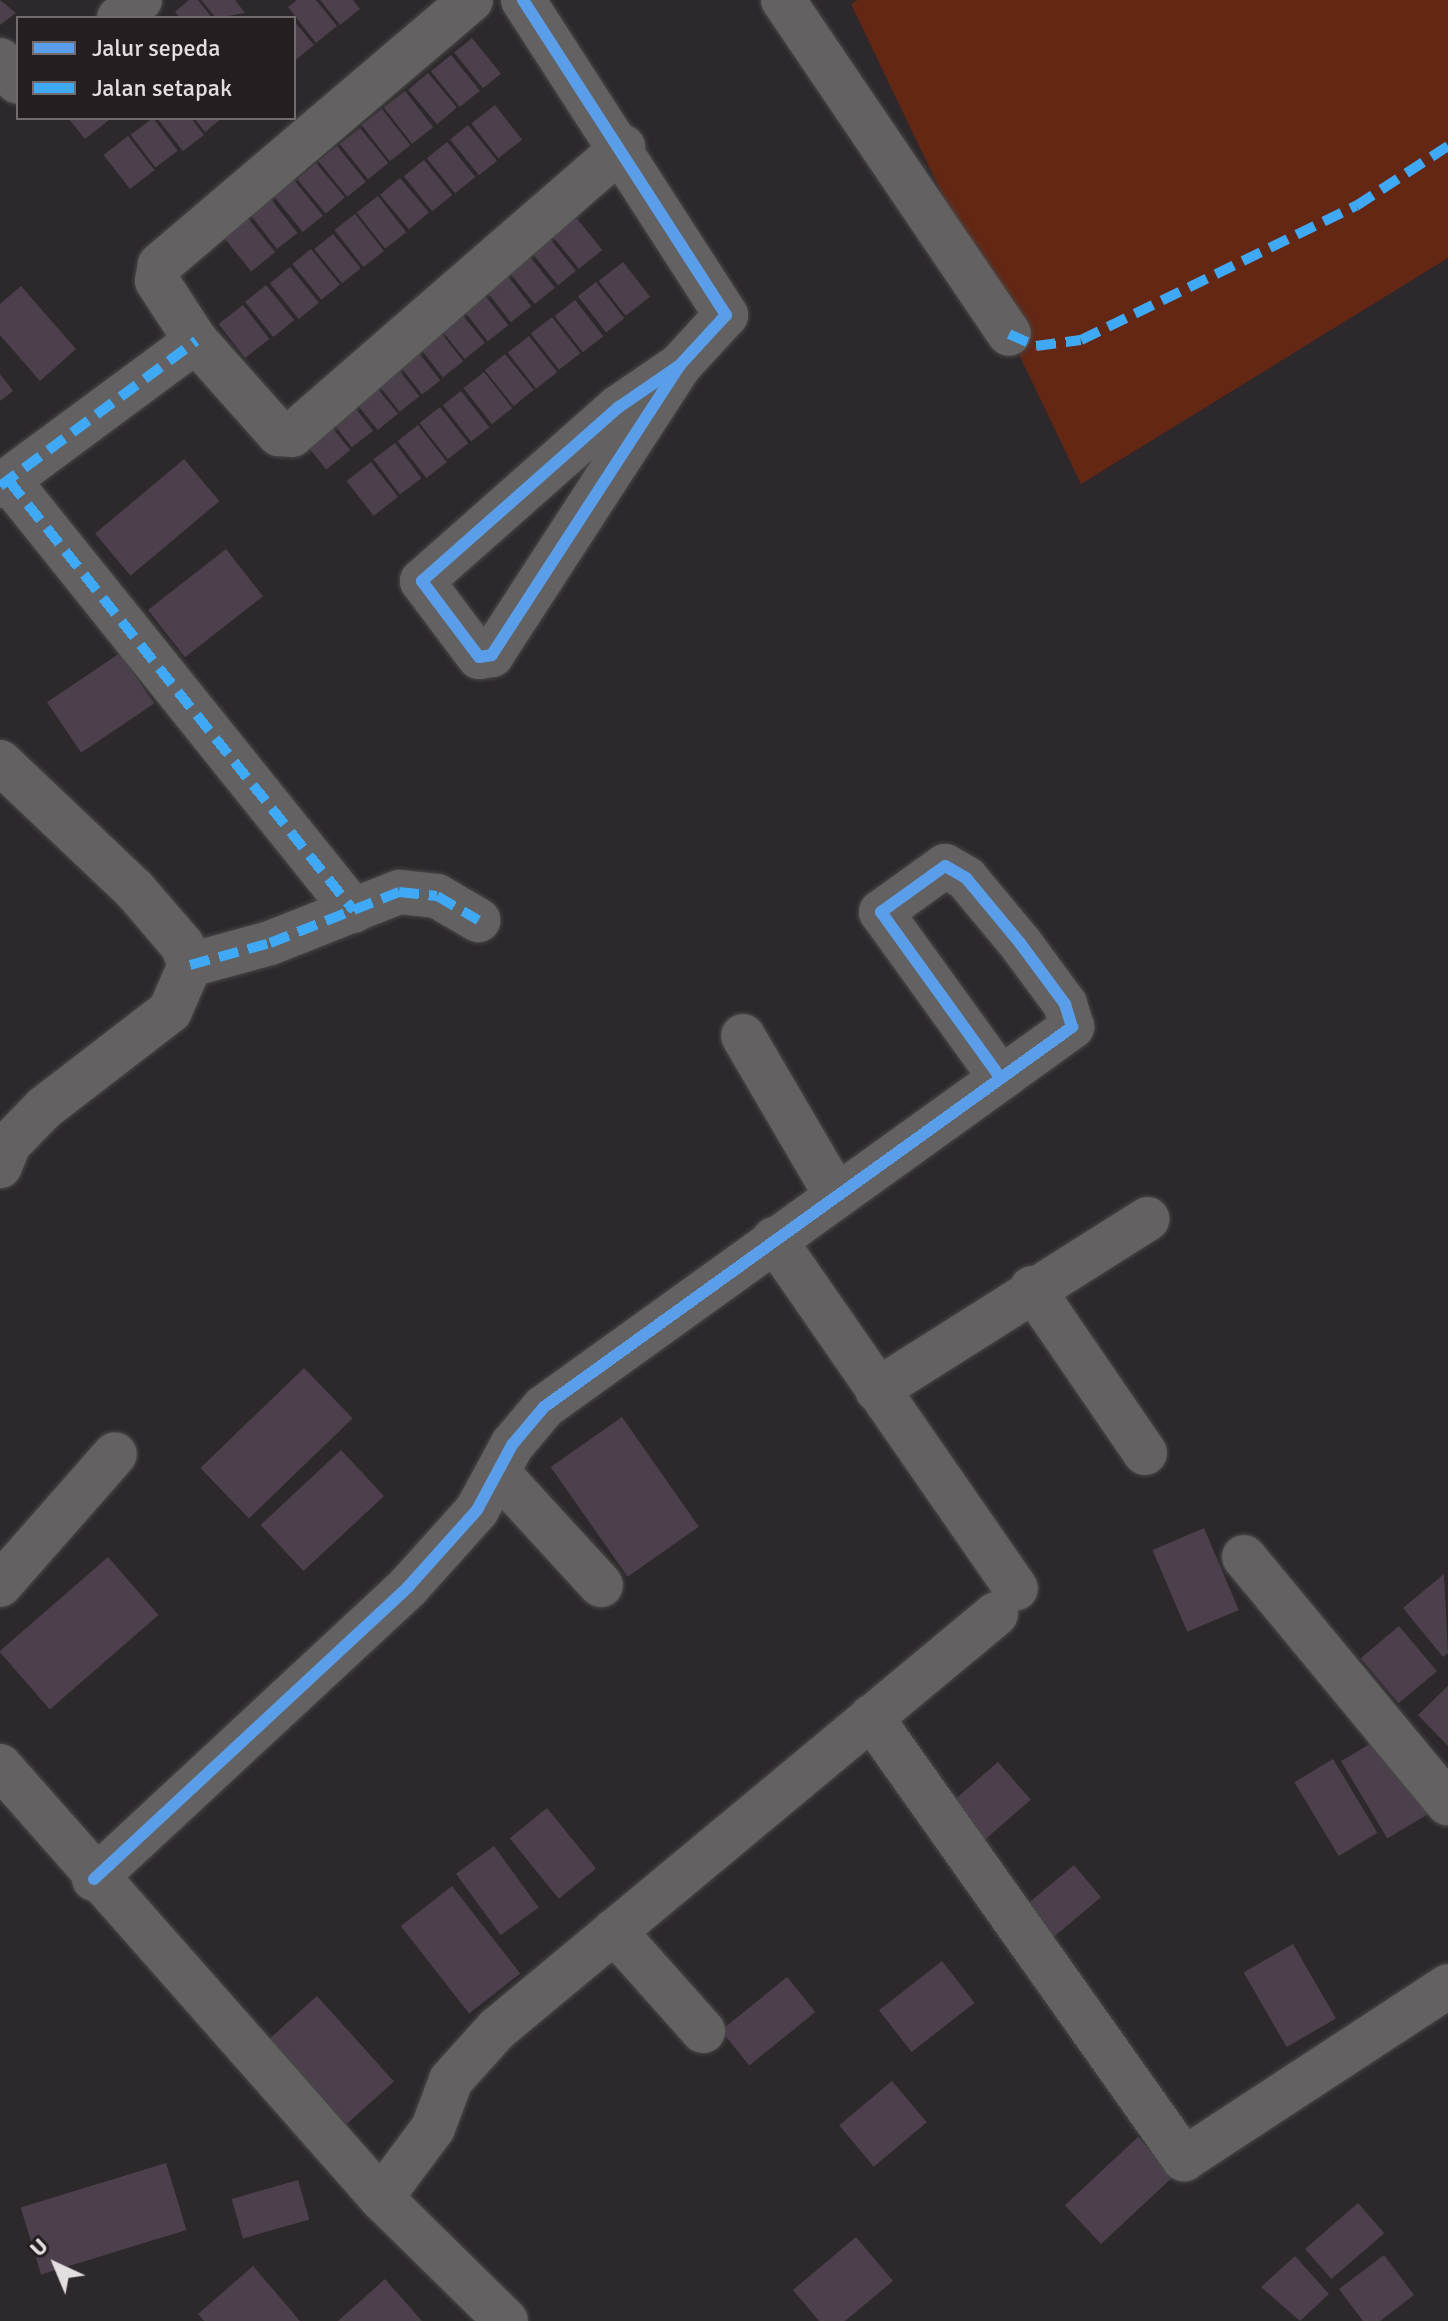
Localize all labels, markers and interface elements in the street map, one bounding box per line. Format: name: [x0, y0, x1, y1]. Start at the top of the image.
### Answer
legend: [16, 16, 296, 120]
text: Jalur sepeda: [92, 33, 220, 63]
text: Jalan setapak: [92, 73, 232, 103]
north arrow: [16, 2225, 96, 2305]
text: U: [24, 2233, 54, 2262]

